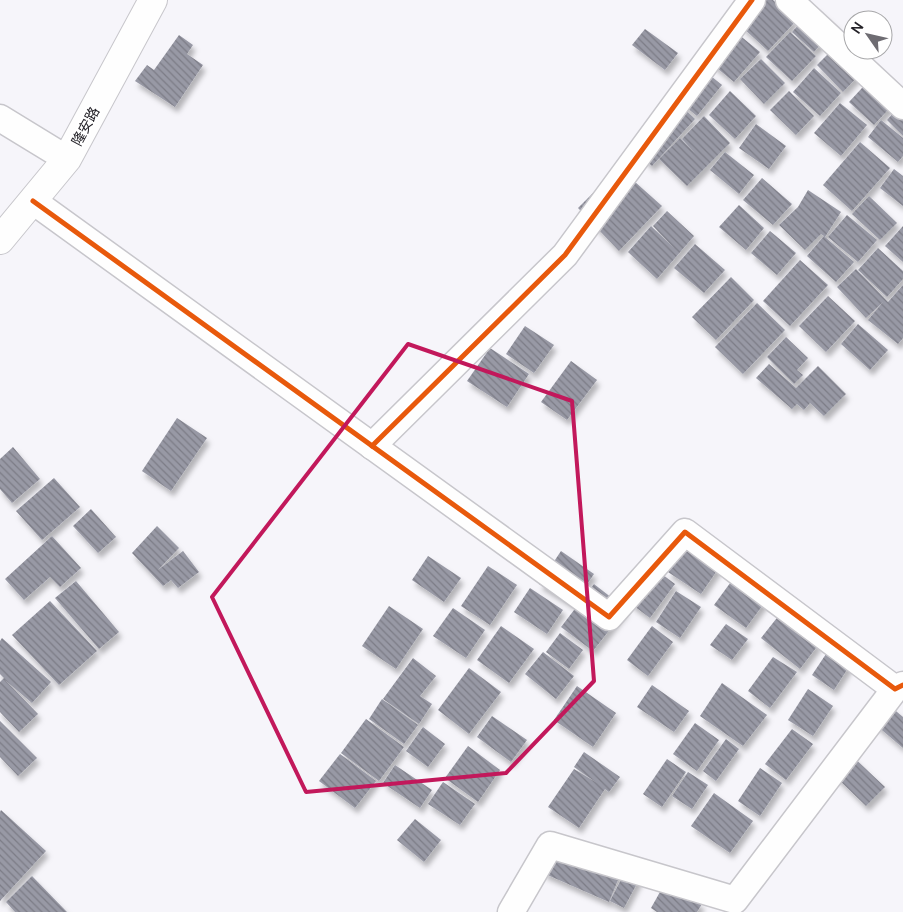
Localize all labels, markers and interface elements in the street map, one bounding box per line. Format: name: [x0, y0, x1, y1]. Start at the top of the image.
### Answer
north arrow: [843, 10, 893, 60]
text: N: [846, 18, 867, 37]
street label: 隆安路: [67, 103, 103, 149]

